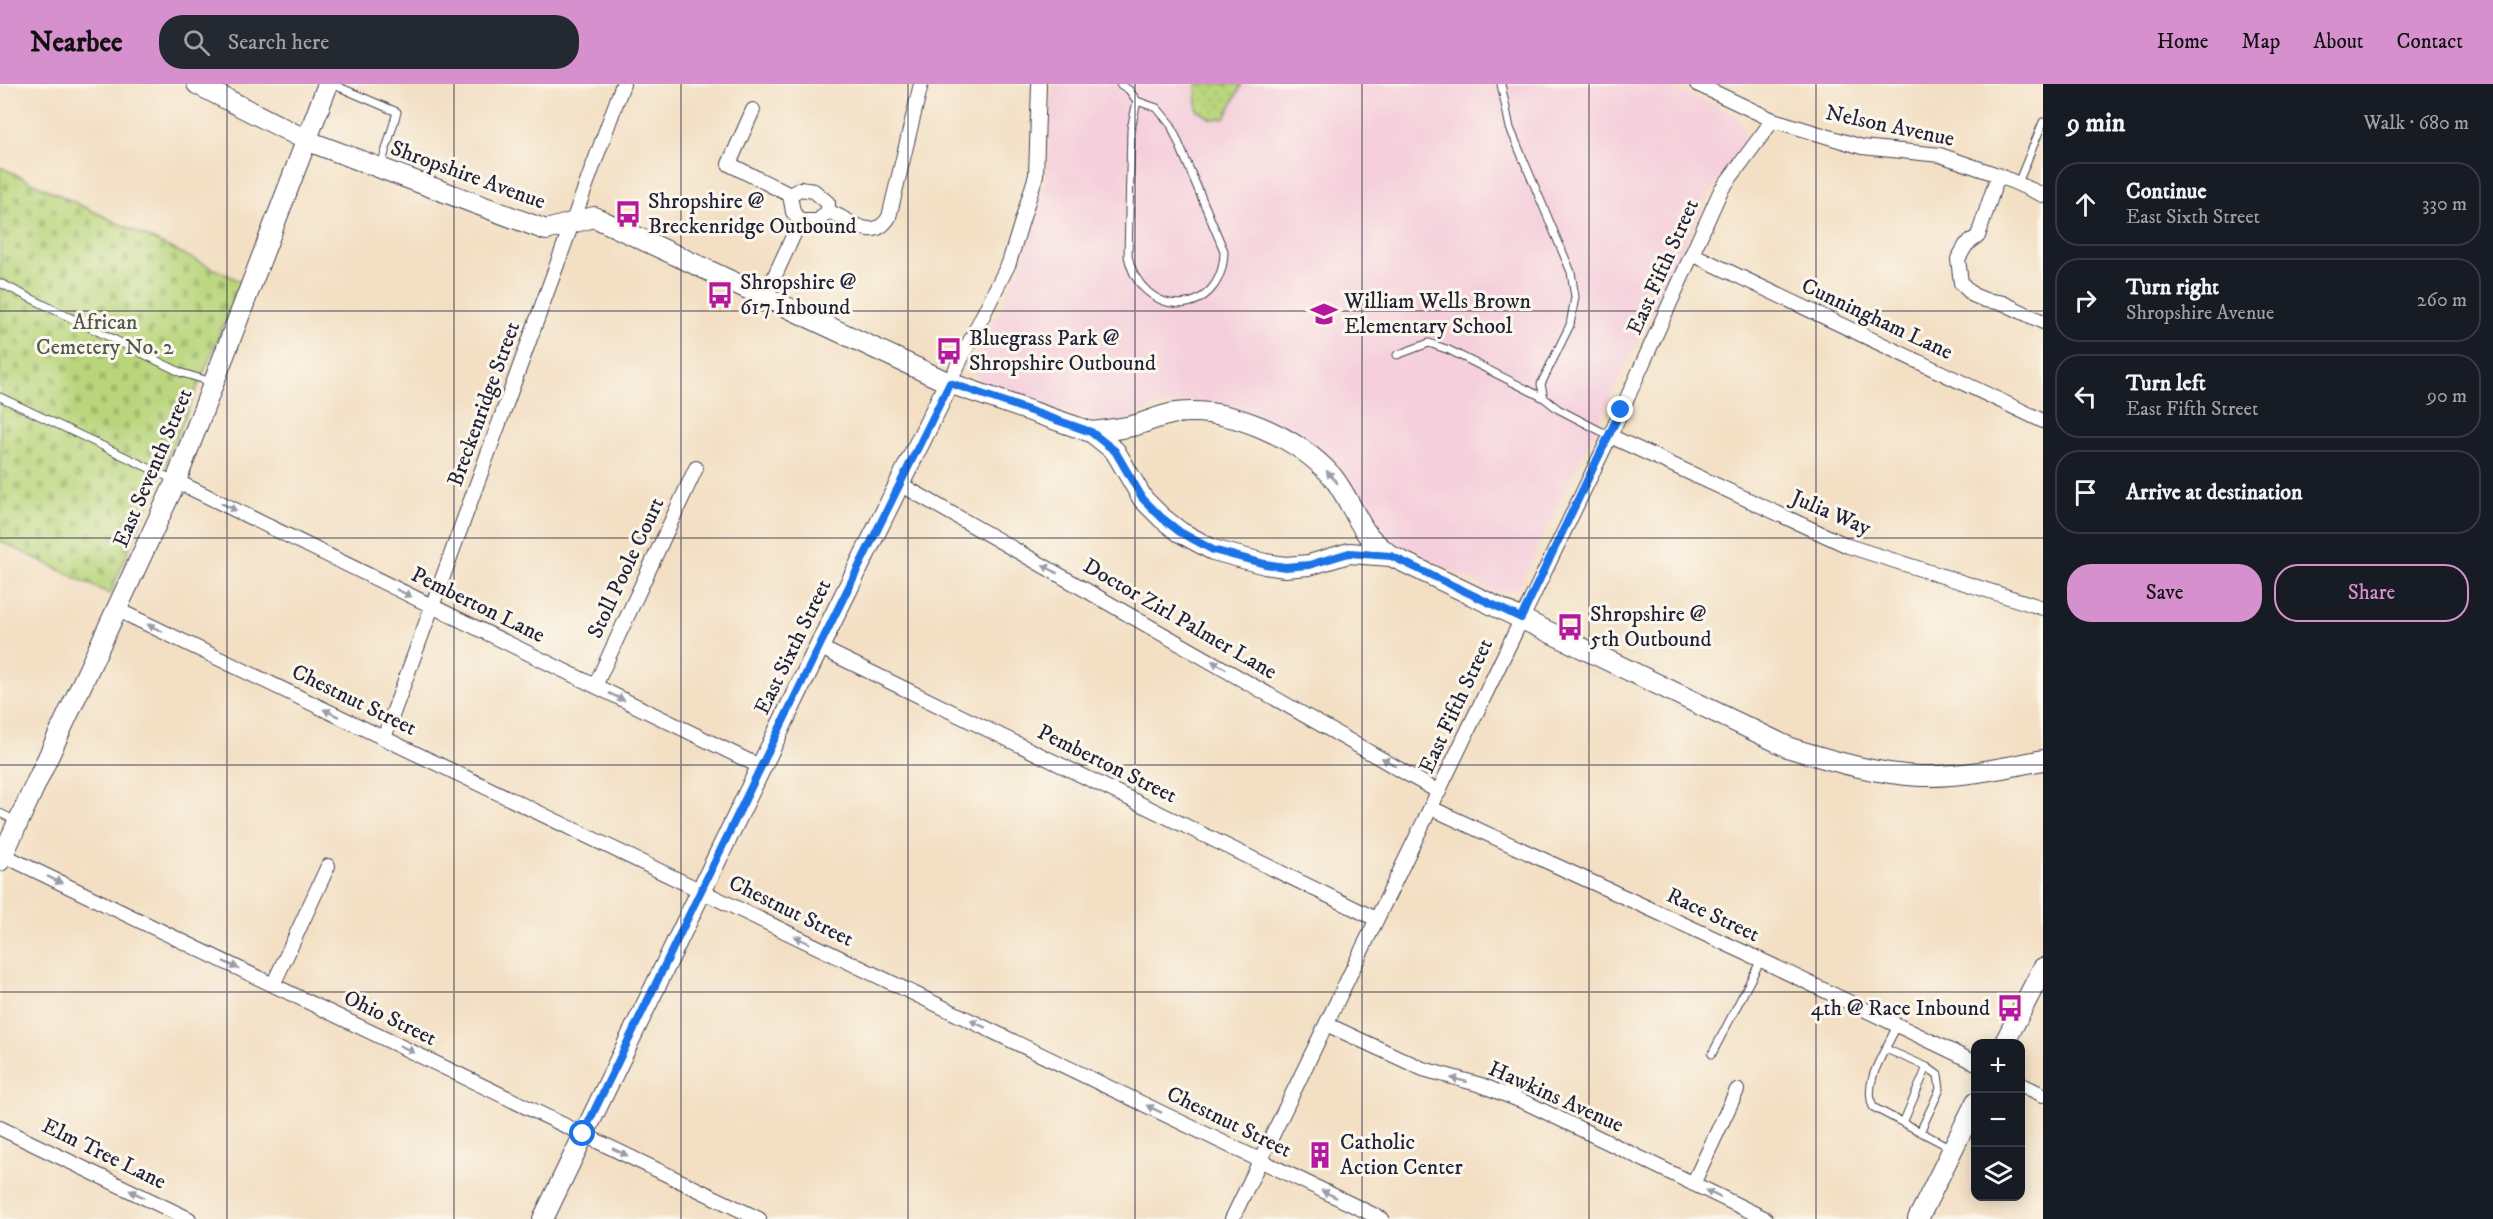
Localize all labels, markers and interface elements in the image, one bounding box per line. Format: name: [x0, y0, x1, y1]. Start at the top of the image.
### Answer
search box: [159, 15, 579, 69]
text: Nearbee: [30, 25, 123, 60]
icon: search: [180, 26, 213, 59]
text: Search here: [228, 29, 329, 56]
text: Home: [2157, 29, 2209, 55]
text: Map: [2242, 29, 2280, 55]
text: About: [2313, 29, 2364, 55]
text: Contact: [2397, 29, 2463, 55]
street label: Nelson Avenue: [1823, 99, 1957, 153]
text: 9 min: [2067, 107, 2125, 140]
text: Walk · 680 m: [2364, 111, 2469, 136]
street label: Shropshire Avenue: [387, 134, 549, 216]
text: Continue: [2126, 178, 2207, 205]
place label: Shropshire @ Breckenridge Outbound: [648, 188, 857, 240]
icon: ahead: [2069, 188, 2102, 221]
text: 330 m: [2422, 192, 2467, 217]
street label: East Fifth Street: [1621, 195, 1705, 339]
bus stop icon: Shropshire @ Breckenridge Outbound: [613, 199, 643, 229]
text: East Sixth Street: [2126, 205, 2260, 230]
place label: Shropshire @ 617 Inbound: [740, 269, 857, 321]
street label: Cunningham Lane: [1797, 272, 1957, 366]
text: Turn right: [2126, 274, 2219, 301]
bus stop icon: Shropshire @ 617 Inbound: [705, 280, 735, 310]
icon: right: [2069, 284, 2102, 317]
place label: William Wells Brown Elementary School: [1343, 288, 1531, 340]
text: 260 m: [2417, 288, 2467, 313]
school or university icon: William Wells Brown Elementary School: [1309, 299, 1339, 329]
text: Shropshire Avenue: [2126, 301, 2274, 326]
park label: African Cemetery No. 2: [36, 309, 174, 361]
street label: Breckenridge Street: [442, 318, 526, 490]
place label: Bluegrass Park @ Shropshire Outbound: [969, 325, 1156, 377]
bus stop icon: Bluegrass Park @ Shropshire Outbound: [934, 336, 964, 366]
text: Turn left: [2126, 370, 2206, 397]
icon: left: [2069, 380, 2102, 413]
street label: East Seventh Street: [107, 384, 199, 552]
text: 90 m: [2427, 384, 2467, 409]
route end: [1607, 396, 1633, 422]
text: East Fifth Street: [2126, 397, 2258, 422]
one-way arrow: [1326, 470, 1339, 485]
icon: arrive: [2069, 476, 2102, 509]
text: Arrive at destination: [2126, 479, 2303, 506]
street label: Julia Way: [1785, 483, 1875, 542]
street label: Stoll Poole Court: [582, 493, 670, 643]
one-way arrow: [220, 502, 237, 511]
street label: Doctor Zirl Palmer Lane: [1078, 552, 1282, 686]
street label: Pemberton Lane: [407, 561, 549, 649]
one-way arrow: [1041, 564, 1058, 574]
button: Save: [2067, 564, 2262, 622]
button: Share: [2274, 564, 2469, 622]
street label: East Sixth Street: [749, 575, 837, 719]
one-way arrow: [395, 588, 412, 597]
place label: Shropshire @ 5th Outbound: [1590, 601, 1712, 653]
bus stop icon: Shropshire @ 5th Outbound: [1555, 612, 1585, 642]
one-way arrow: [147, 624, 164, 633]
street label: East Fifth Street: [1413, 634, 1499, 778]
street label: Chestnut Street: [287, 658, 421, 742]
one-way arrow: [1211, 660, 1227, 671]
one-way arrow: [608, 692, 625, 702]
one-way arrow: [323, 708, 340, 717]
street label: Pemberton Street: [1033, 719, 1181, 809]
one-way arrow: [1380, 757, 1397, 767]
street label: Chestnut Street: [724, 869, 858, 953]
one-way arrow: [47, 876, 64, 885]
street label: Race Street: [1662, 882, 1764, 948]
one-way arrow: [794, 935, 811, 944]
one-way arrow: [223, 960, 240, 969]
street label: Ohio Street: [339, 984, 441, 1052]
bus stop icon: 4th @ Race Inbound: [1995, 993, 2025, 1023]
place label: 4th @ Race Inbound: [1811, 995, 1990, 1022]
one-way arrow: [969, 1020, 986, 1029]
map controls: [1971, 1039, 2025, 1201]
button: +: [1971, 1039, 2025, 1093]
one-way arrow: [398, 1045, 415, 1054]
street label: Hawkins Avenue: [1484, 1055, 1628, 1139]
one-way arrow: [1450, 1074, 1468, 1084]
street label: Chestnut Street: [1162, 1080, 1296, 1164]
button: −: [1971, 1093, 2025, 1147]
one-way arrow: [1145, 1104, 1162, 1114]
street label: Elm Tree Lane: [38, 1112, 170, 1196]
route start: [569, 1120, 595, 1146]
place label: Catholic Action Center: [1340, 1129, 1463, 1181]
building icon: Catholic Action Center: [1305, 1140, 1335, 1170]
button: layers: [1971, 1147, 2025, 1201]
one-way arrow: [612, 1148, 629, 1157]
one-way arrow: [128, 1189, 145, 1198]
one-way arrow: [1321, 1189, 1338, 1198]
one-way arrow: [1705, 1189, 1722, 1198]

